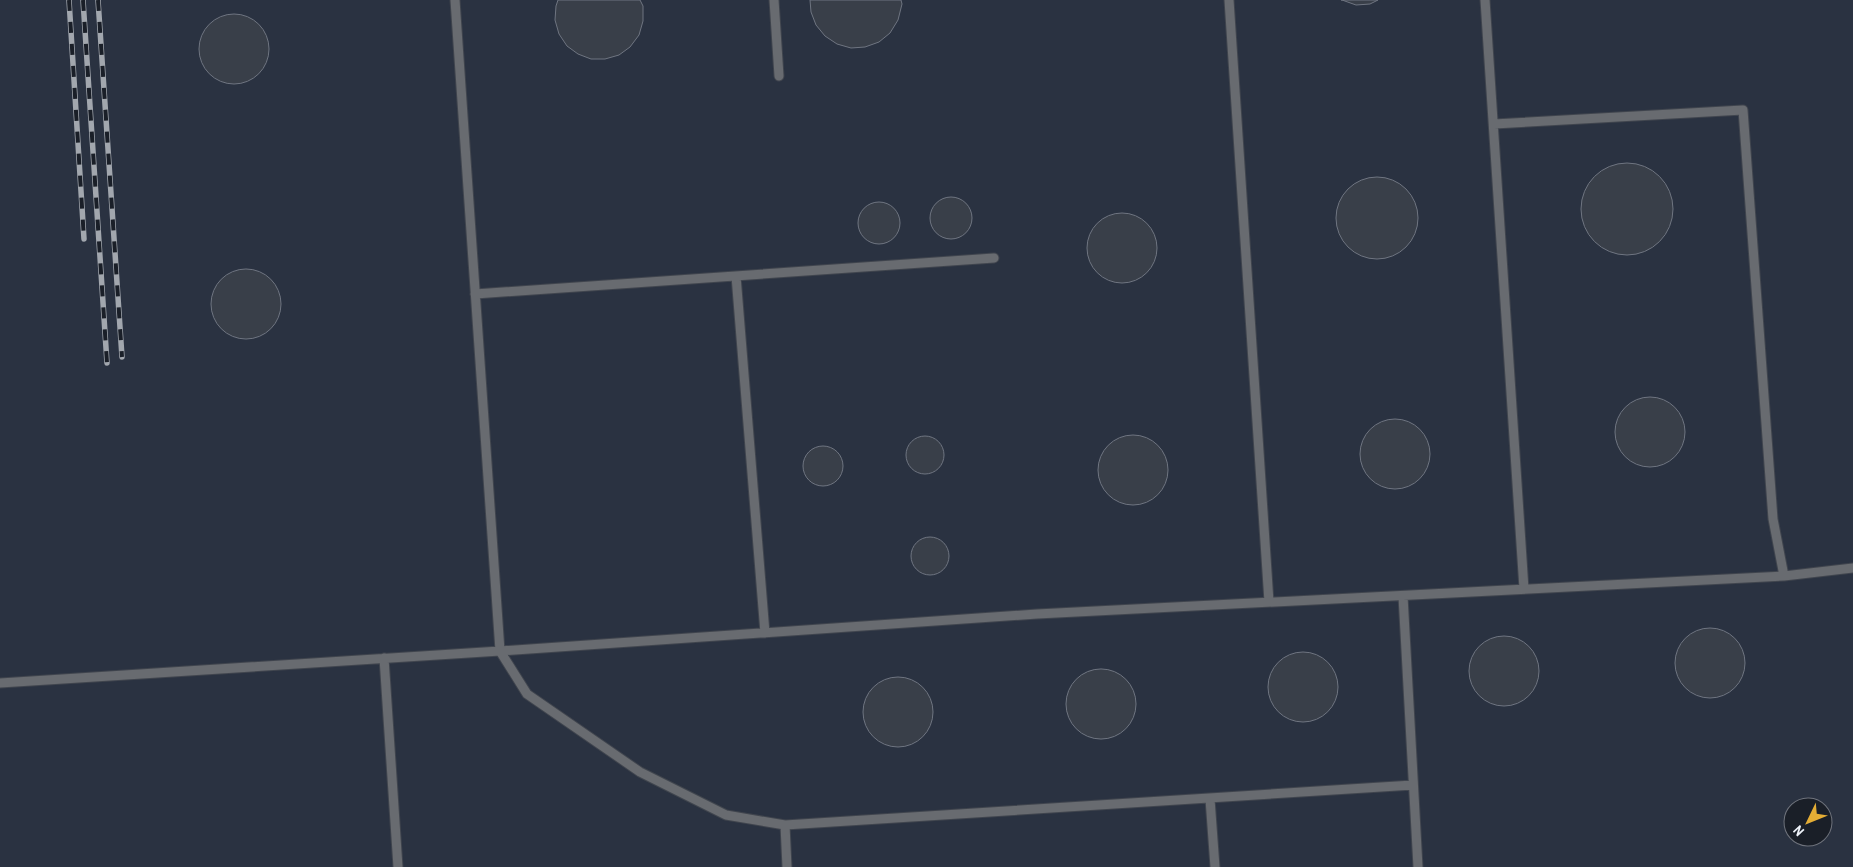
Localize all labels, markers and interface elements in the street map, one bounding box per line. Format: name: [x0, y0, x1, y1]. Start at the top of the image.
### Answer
north arrow: [1783, 797, 1833, 847]
text: N: [1789, 822, 1808, 840]

